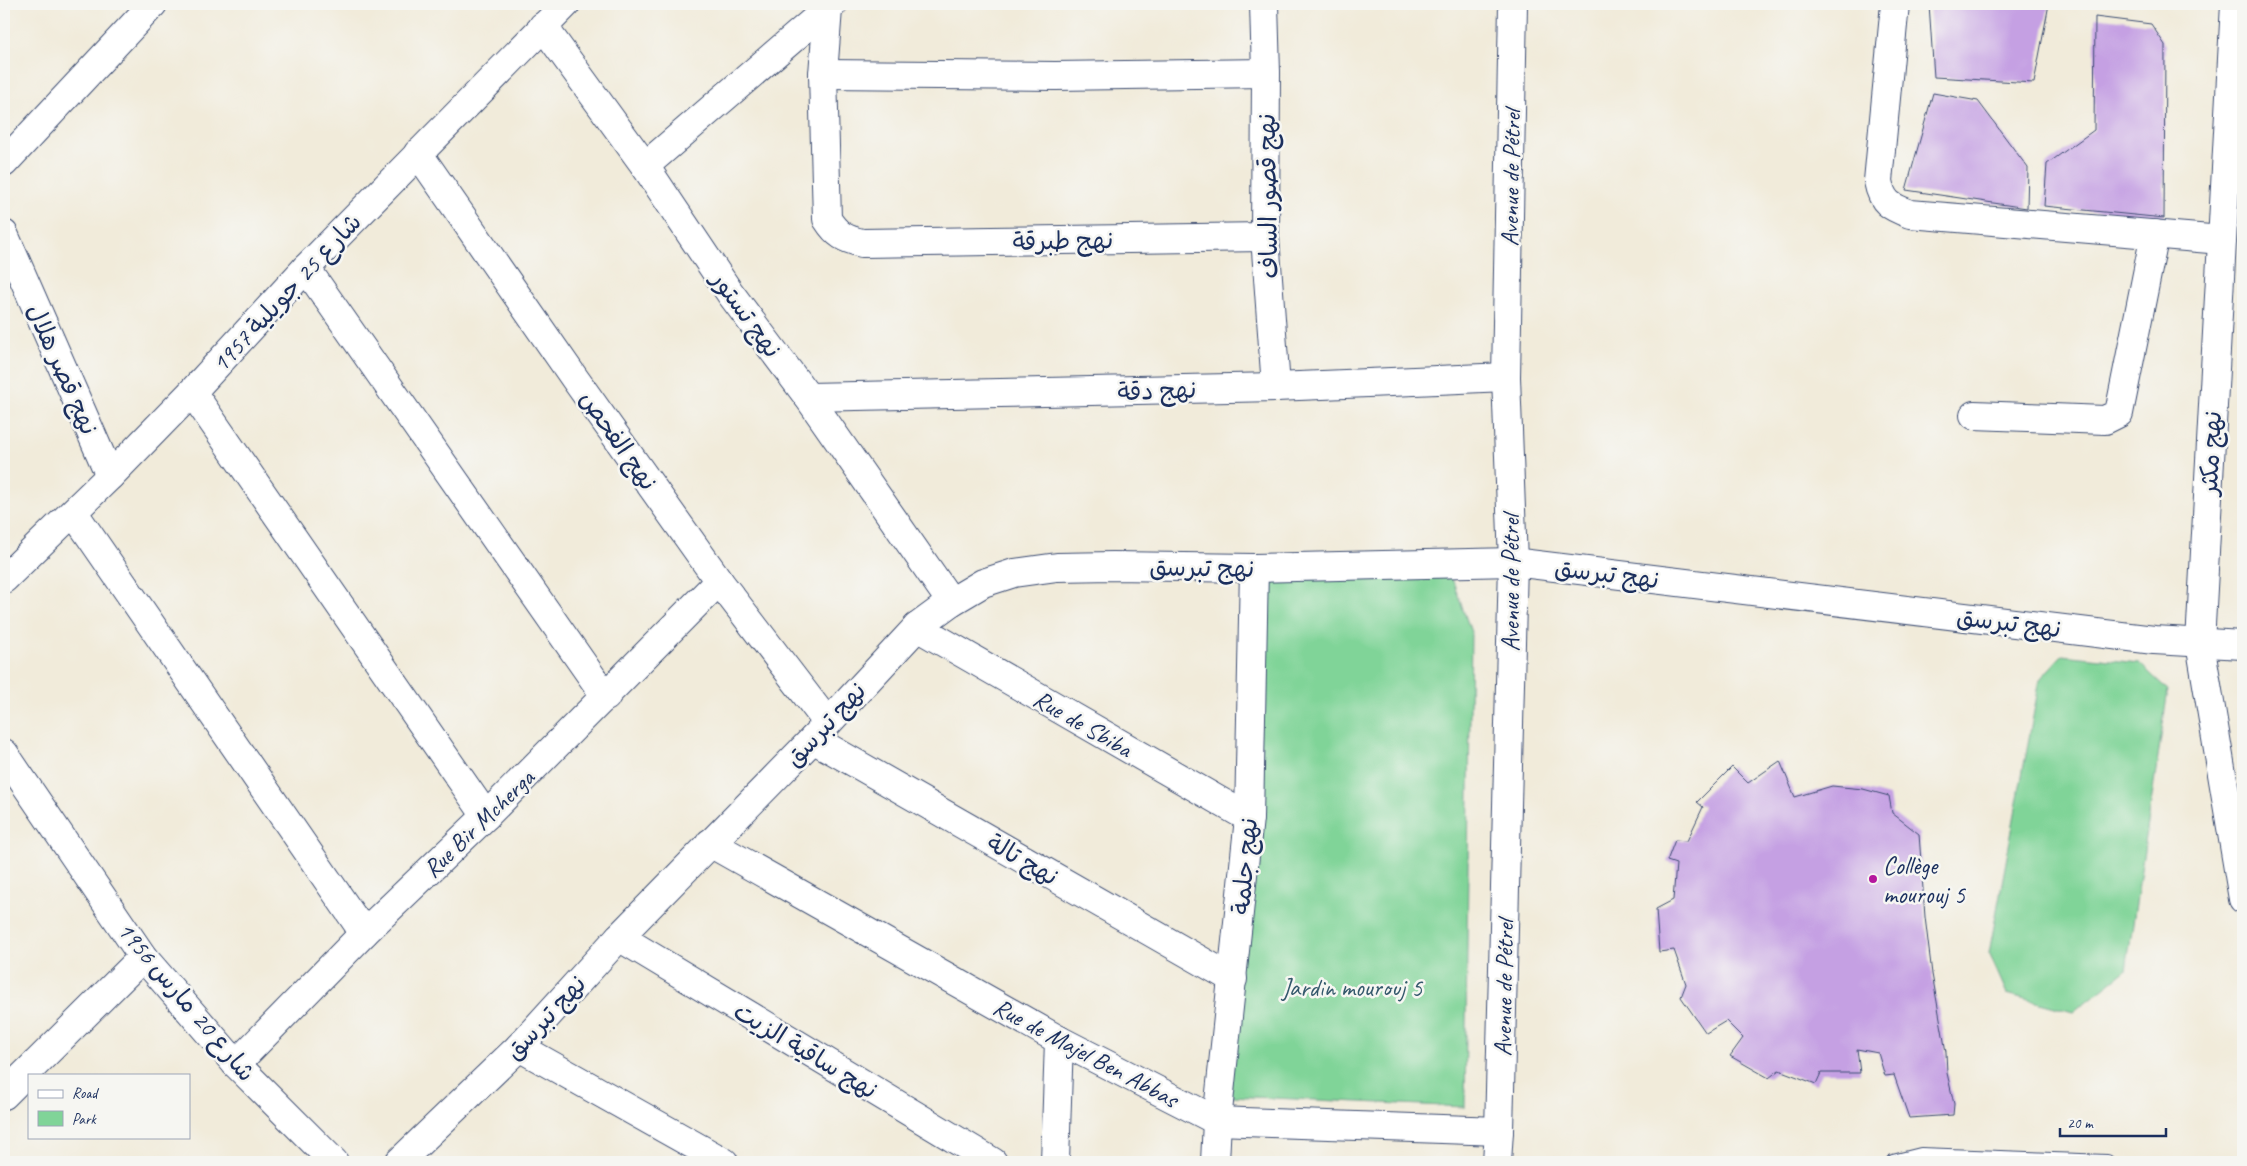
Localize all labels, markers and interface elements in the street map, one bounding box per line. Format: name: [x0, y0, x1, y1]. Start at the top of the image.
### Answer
street label: Avenue de Pétrel: [1494, 105, 1528, 247]
street label: نهج قصور الساف: [1251, 113, 1285, 279]
street label: شارع 25 جويلية 1957: [205, 207, 369, 380]
street label: نهج طبرقة: [1012, 224, 1114, 258]
street label: نهج تستور: [703, 263, 788, 364]
street label: نهج قصر هلال: [19, 299, 105, 440]
street label: نهج دقة: [1117, 374, 1197, 408]
street label: نهج الفحص: [572, 384, 664, 497]
street label: نهج مكثر: [2193, 410, 2229, 498]
street label: Avenue de Pétrel: [1495, 510, 1527, 651]
street label: نهج تبرسق: [1149, 551, 1255, 585]
street label: نهج تبرسق: [1553, 552, 1661, 596]
street label: نهج تبرسق: [1955, 601, 2063, 645]
street label: نهج تبرسق: [778, 675, 873, 774]
street label: Rue de Sbiba: [1027, 683, 1139, 766]
street label: Rue Bir Mcherga: [416, 761, 543, 885]
street label: نهج جلمة: [1225, 816, 1265, 916]
street label: نهج تالة: [981, 827, 1064, 893]
place label: Collège mourouj 5: [1883, 850, 1967, 911]
marker: Collège mourouj 5: [1867, 873, 1879, 885]
street label: شارع 20 مارس 1956: [109, 915, 262, 1089]
street label: Avenue de Pétrel: [1487, 915, 1521, 1057]
street label: نهج تبرسق: [498, 968, 593, 1067]
park label: Jardin mourouj 5: [1281, 972, 1424, 1004]
street label: Rue de Majel Ben Abbas: [988, 991, 1186, 1116]
street label: نهج ساقية الزيت: [728, 995, 883, 1106]
legend: [28, 1074, 190, 1138]
text: Road: [72, 1084, 99, 1103]
scale bar: [2060, 1106, 2166, 1138]
text: Park: [72, 1110, 97, 1129]
text: 20 m: [2067, 1114, 2094, 1133]

